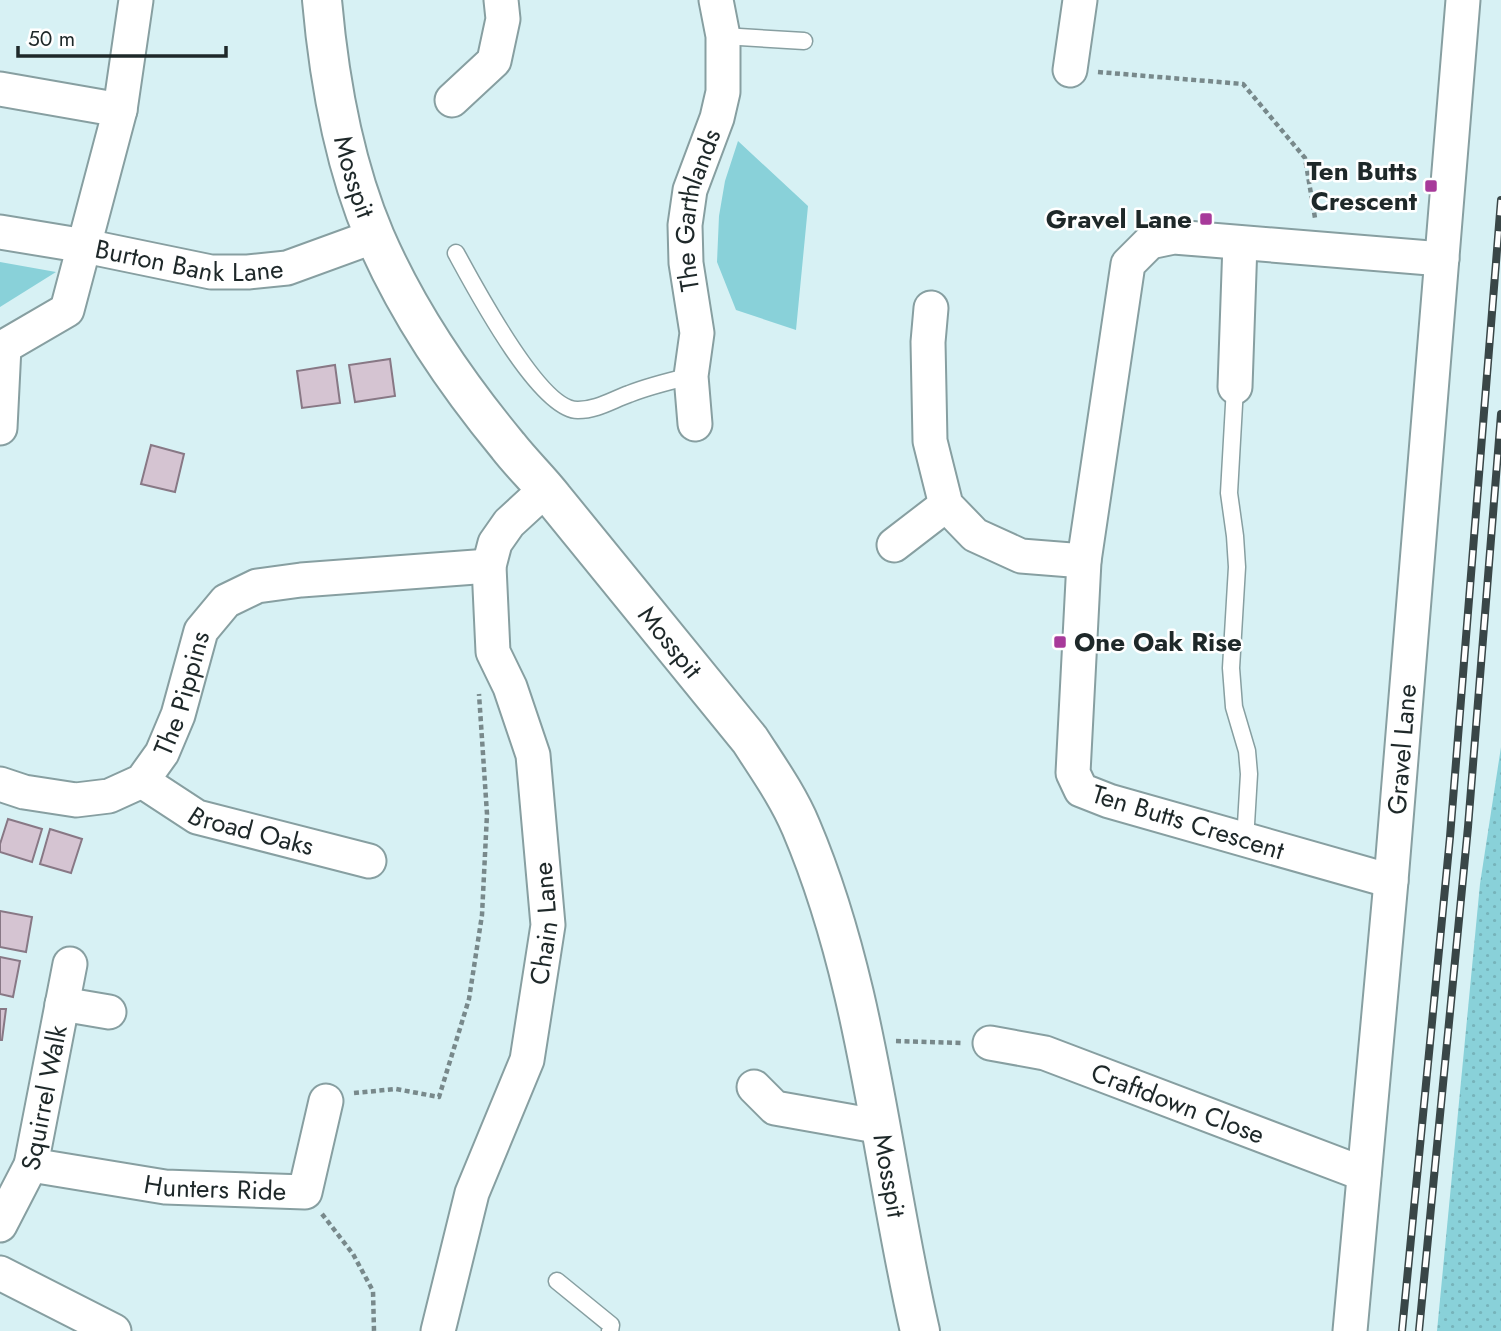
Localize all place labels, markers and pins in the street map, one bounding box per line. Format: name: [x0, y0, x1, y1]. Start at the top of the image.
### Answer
place label: Ten Butts Crescent: [1307, 152, 1418, 220]
marker: Ten Butts Crescent: [1423, 178, 1439, 194]
place label: Gravel Lane: [1046, 200, 1192, 238]
marker: Gravel Lane: [1198, 211, 1214, 227]
place label: One Oak Rise: [1074, 623, 1242, 661]
marker: One Oak Rise: [1052, 634, 1068, 650]

